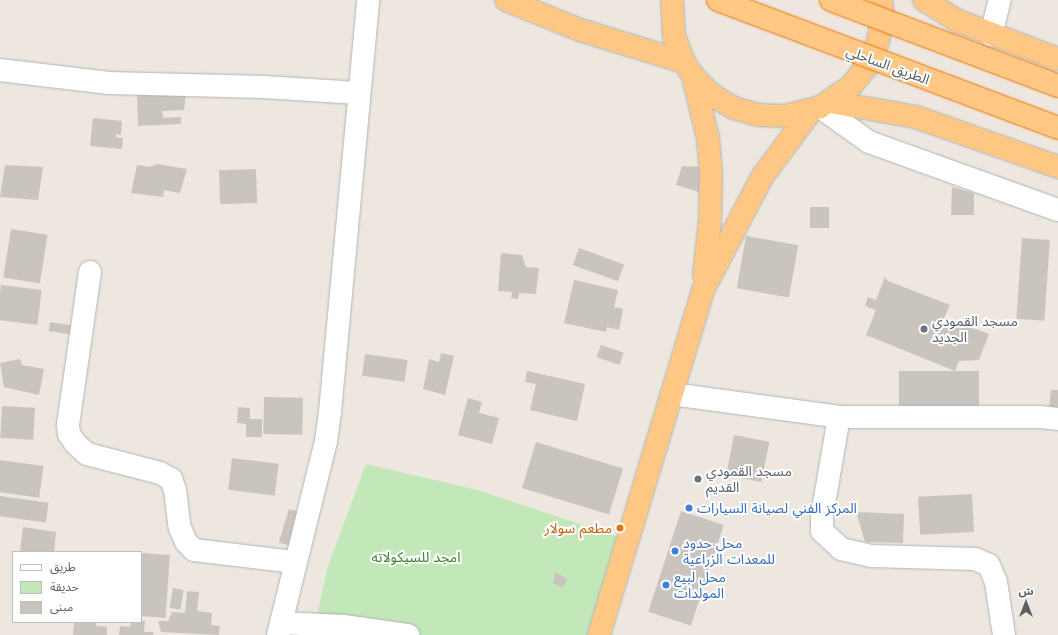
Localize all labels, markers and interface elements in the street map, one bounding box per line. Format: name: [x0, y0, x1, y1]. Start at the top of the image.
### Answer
street label: الطريق الساحلي: [844, 42, 932, 88]
place label: مسجد القمودي الجديد: [932, 313, 1018, 346]
marker: مسجد القمودي الجديد: [919, 324, 929, 334]
place label: مسجد القمودي القديم: [706, 463, 792, 496]
marker: مسجد القمودي القديم: [693, 474, 703, 484]
place label: المركز الفني لصيانة السيارات: [697, 500, 857, 516]
marker: المركز الفني لصيانة السيارات: [684, 503, 694, 513]
place label: مطعم سولار: [544, 520, 612, 536]
marker: مطعم سولار: [615, 523, 625, 533]
place label: محل حدود للمعدات الزراعية: [683, 535, 775, 568]
marker: محل حدود للمعدات الزراعية: [670, 546, 680, 556]
park label: امجد للسيكولاته: [371, 549, 461, 565]
legend: [12, 551, 142, 623]
text: طريق: [50, 558, 76, 576]
place label: محل لبيع المولدات: [674, 569, 726, 602]
text: حديقة: [50, 578, 79, 596]
marker: محل لبيع المولدات: [661, 580, 671, 590]
north arrow: [1006, 583, 1046, 623]
text: ش: [1018, 583, 1034, 599]
text: مبنى: [50, 598, 73, 616]

